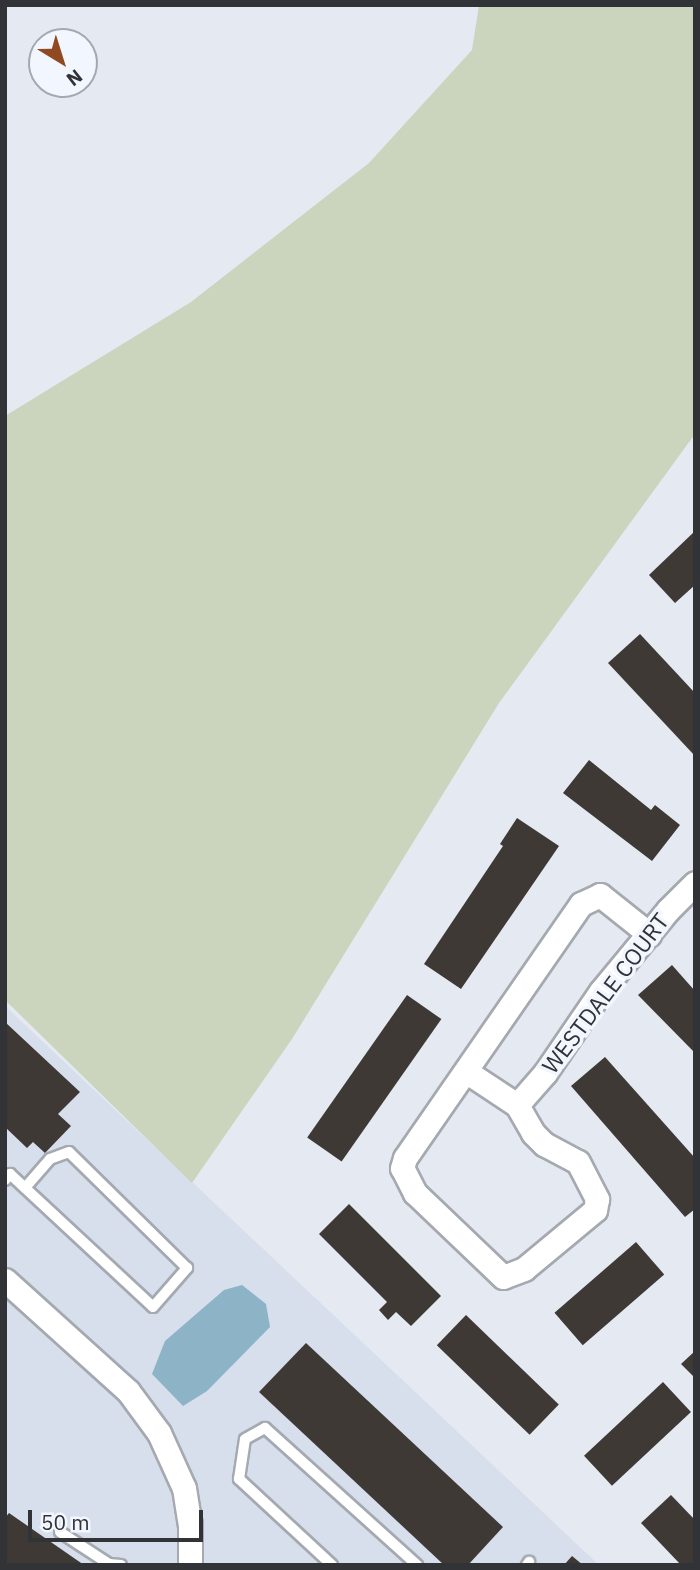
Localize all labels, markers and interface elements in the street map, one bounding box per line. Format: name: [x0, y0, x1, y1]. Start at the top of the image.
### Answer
north arrow: [28, 28, 98, 98]
text: N: [62, 64, 88, 92]
street label: WESTDALE COURT: [536, 907, 674, 1079]
scale bar: [32, 1496, 206, 1540]
text: 50 m: [41, 1508, 90, 1536]

